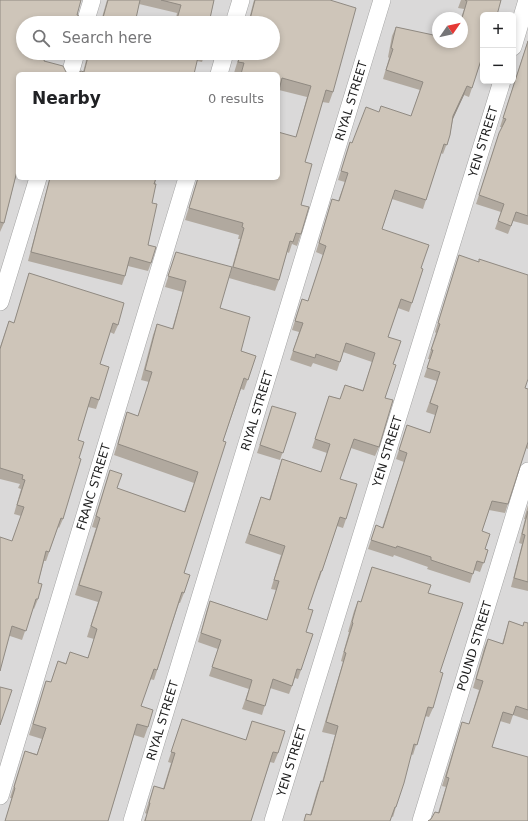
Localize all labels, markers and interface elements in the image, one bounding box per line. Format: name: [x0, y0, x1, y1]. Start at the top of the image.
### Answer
north arrow: [432, 12, 468, 48]
map controls: [480, 12, 516, 84]
button: +: [480, 12, 516, 48]
search box: [16, 16, 280, 60]
icon: search: [30, 27, 52, 49]
text: Search here: [62, 29, 152, 47]
button: −: [480, 48, 516, 84]
street label: RIYAL STREET: [333, 58, 370, 142]
text: Nearby: [32, 88, 101, 108]
text: 0 results: [208, 91, 264, 106]
street label: YEN STREET: [465, 104, 501, 180]
street label: RIYAL STREET: [238, 368, 276, 452]
street label: YEN STREET: [370, 413, 405, 489]
street label: FRANC STREET: [74, 441, 113, 532]
street label: POUND STREET: [454, 599, 495, 693]
street label: RIYAL STREET: [144, 678, 182, 762]
street label: YEN STREET: [274, 723, 309, 799]

